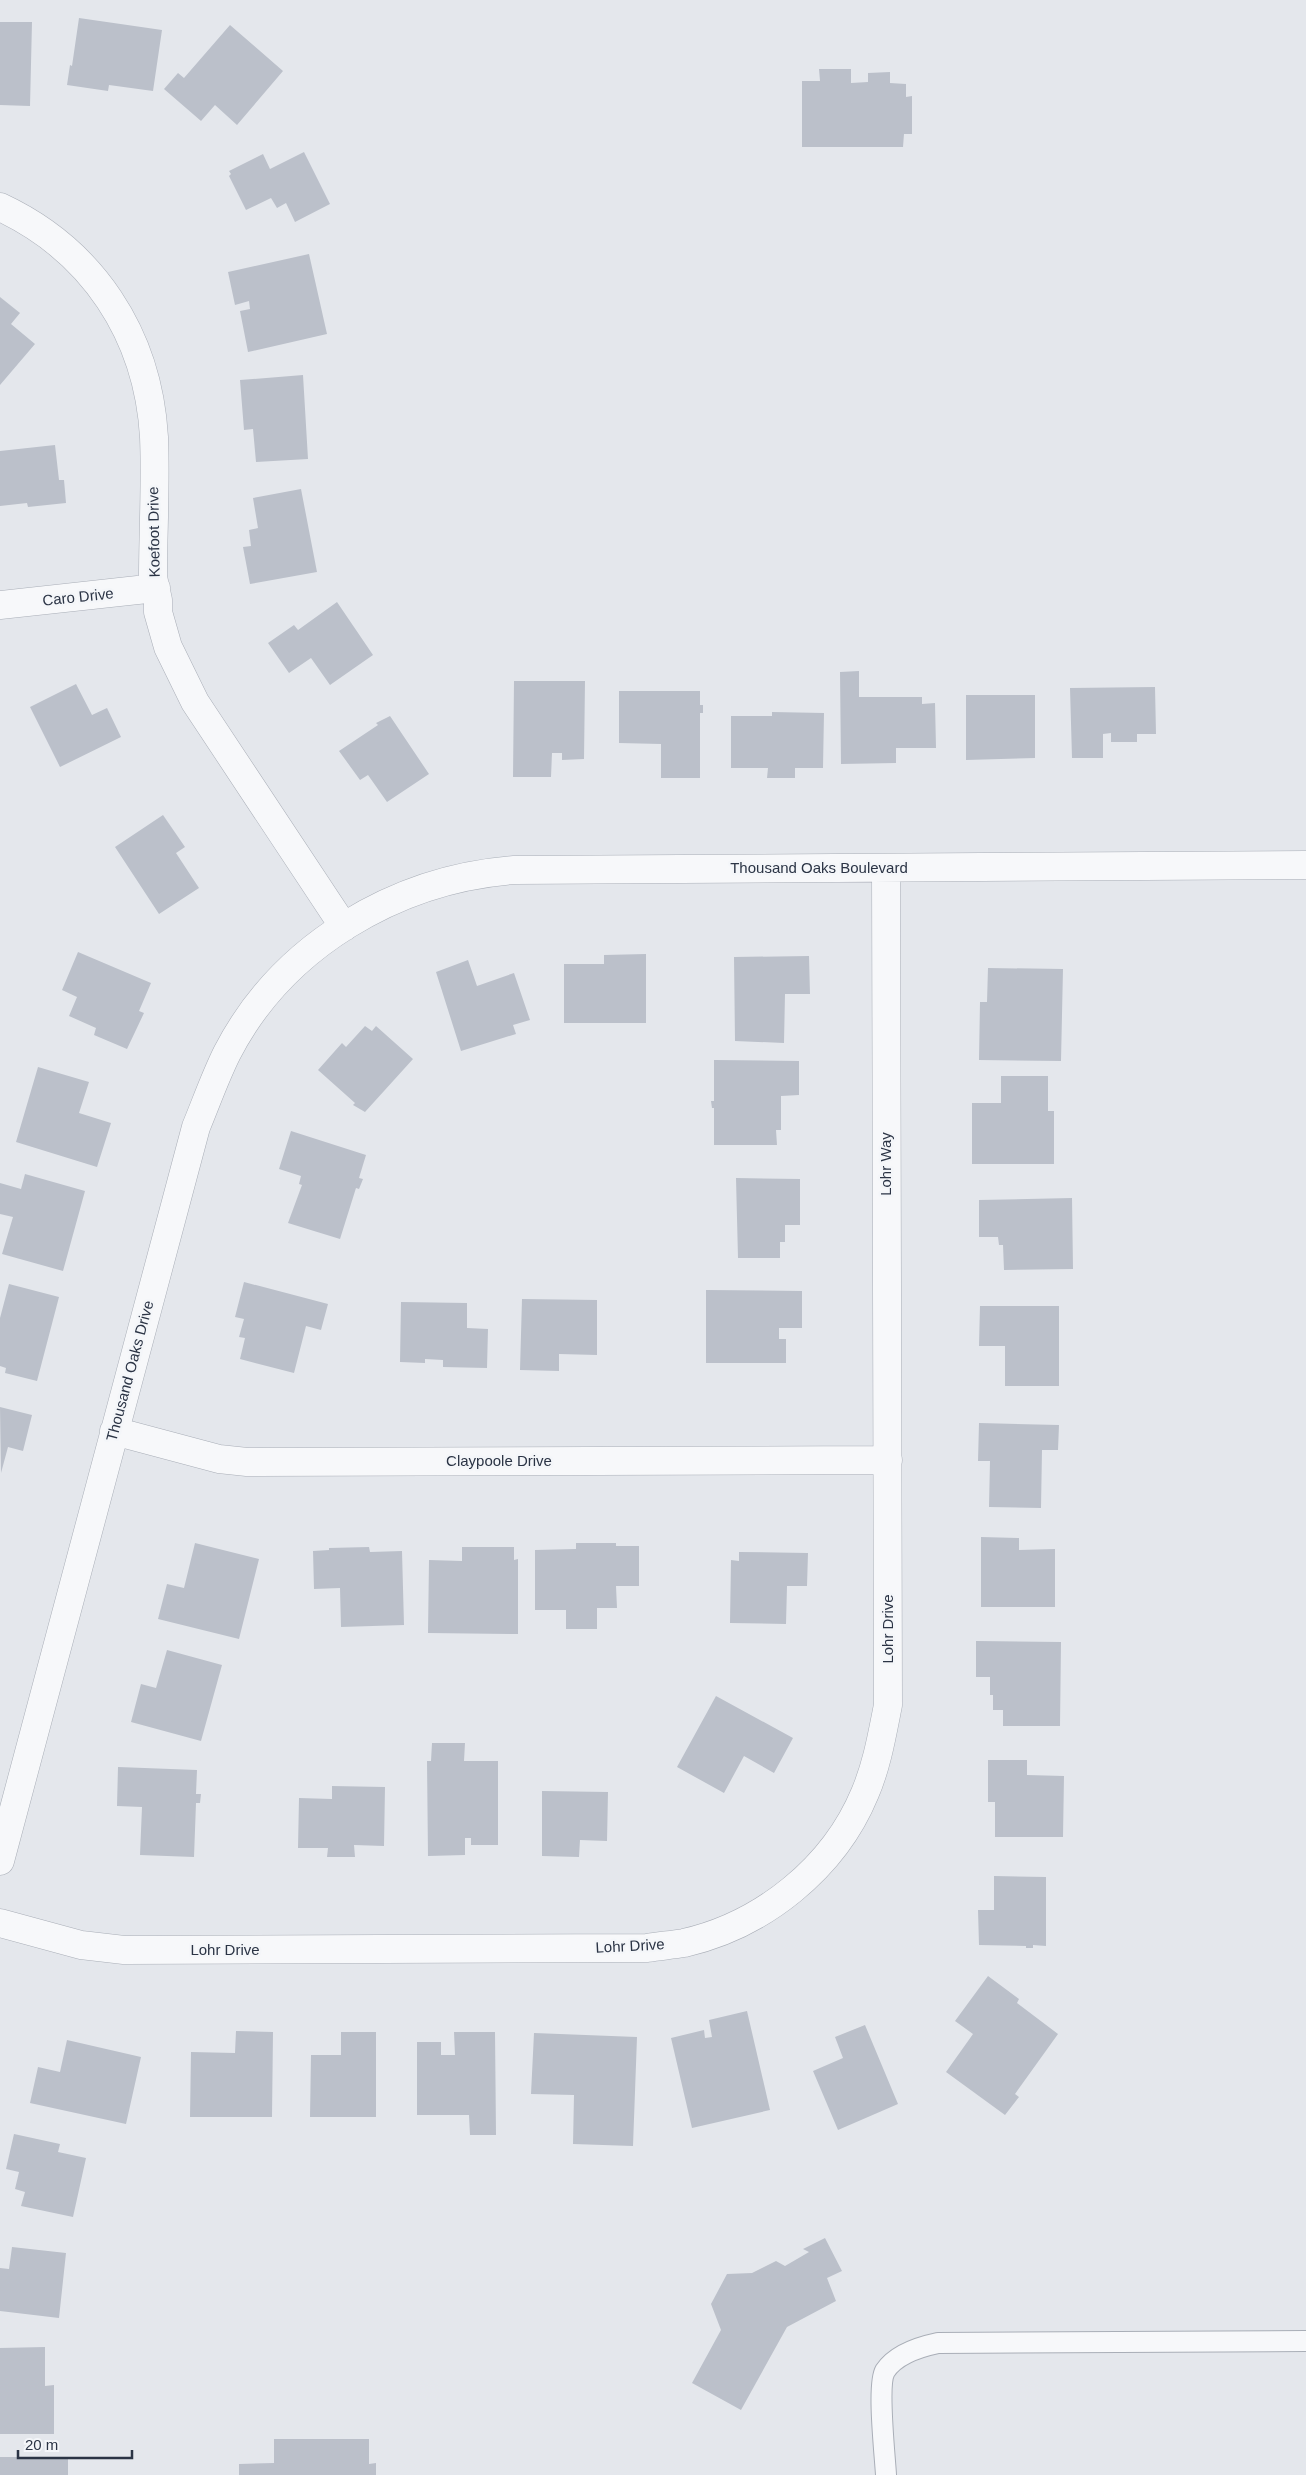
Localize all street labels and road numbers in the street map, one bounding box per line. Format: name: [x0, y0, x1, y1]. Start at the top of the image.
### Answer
street label: Koefoot Drive: [144, 486, 163, 578]
street label: Caro Drive: [41, 584, 114, 609]
street label: Thousand Oaks Boulevard: [730, 859, 908, 876]
street label: Lohr Way: [877, 1132, 894, 1196]
street label: Thousand Oaks Drive: [103, 1299, 157, 1443]
street label: Claypoole Drive: [446, 1452, 552, 1469]
street label: Lohr Drive: [879, 1594, 896, 1664]
street label: Lohr Drive: [595, 1935, 665, 1956]
street label: Lohr Drive: [190, 1941, 260, 1958]

